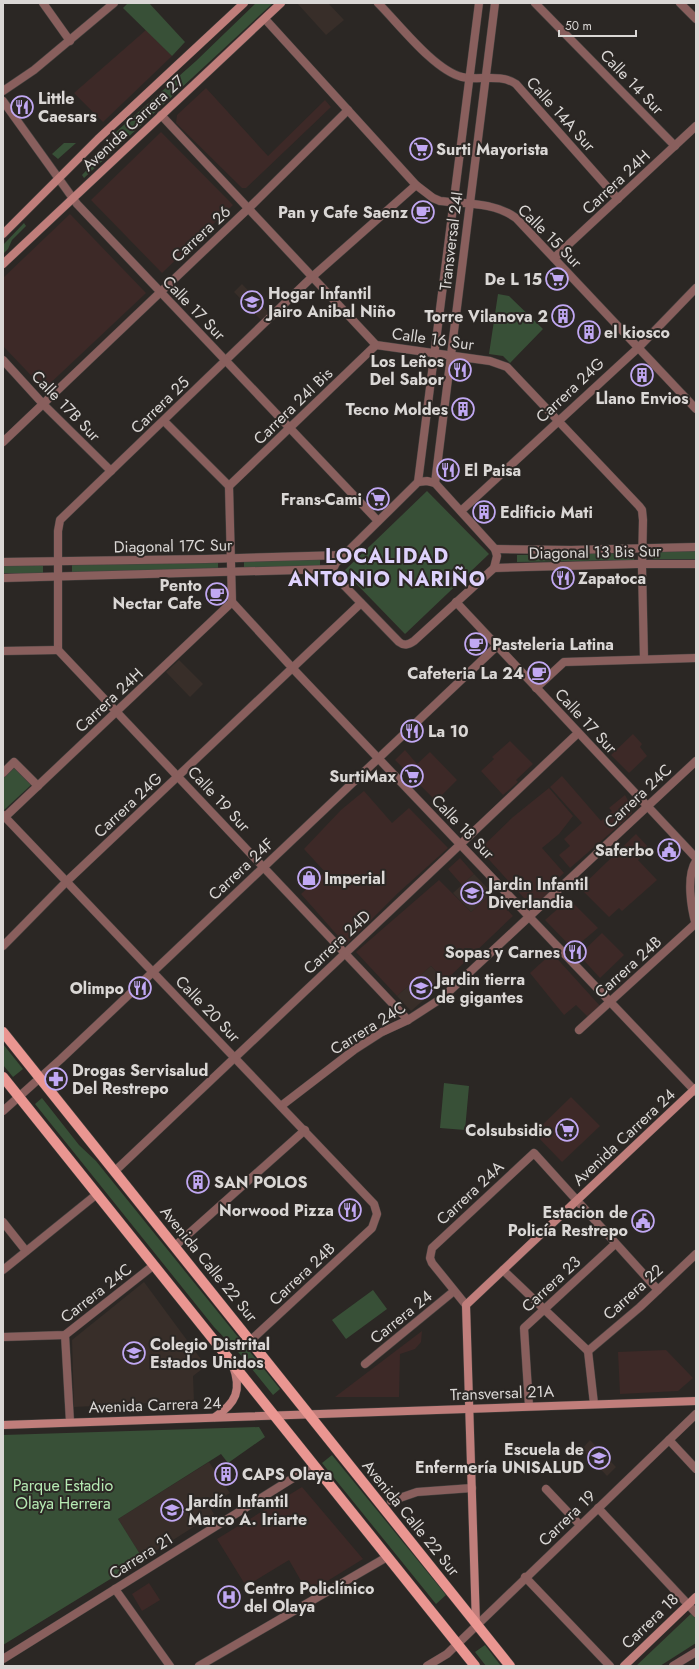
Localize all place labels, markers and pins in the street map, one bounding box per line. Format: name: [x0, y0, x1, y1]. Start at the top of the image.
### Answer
place label: Little Caesars: [38, 87, 97, 128]
restaurant icon: Little Caesars: [9, 94, 35, 120]
supermarket icon: Surti Mayorista: [408, 136, 434, 162]
place label: Surti Mayorista: [436, 138, 548, 161]
cafe icon: Pan y Cafe Saenz: [410, 199, 436, 225]
place label: Pan y Cafe Saenz: [278, 201, 409, 224]
supermarket icon: De L 15: [544, 266, 570, 292]
place label: De L 15: [485, 268, 542, 291]
place label: Hogar Infantil Jairo Anibal Niño: [265, 282, 396, 323]
school or university icon: Hogar Infantil Jairo Anibal Niño: [239, 289, 265, 315]
building icon: Torre Vilanova 2: [550, 303, 576, 329]
place label: Torre Vilanova 2: [424, 305, 548, 328]
building icon: el kiosco: [576, 319, 602, 345]
place label: el kiosco: [604, 321, 670, 344]
place label: Los Leños Del Sabor: [369, 350, 444, 391]
restaurant icon: Los Leños Del Sabor: [447, 357, 473, 383]
building icon: Llano Envios: [629, 362, 655, 388]
place label: Llano Envios: [595, 387, 689, 410]
building icon: Tecno Moldes: [450, 396, 476, 422]
place label: Tecno Moldes: [346, 398, 448, 421]
restaurant icon: El Paisa: [435, 457, 461, 483]
place label: El Paisa: [464, 459, 521, 482]
supermarket icon: Frans-Cami: [365, 486, 391, 512]
place label: Frans-Cami: [281, 488, 362, 511]
building icon: Edificio Mati: [471, 499, 497, 525]
place label: Edificio Mati: [500, 501, 593, 524]
restaurant icon: Zapatoca: [550, 565, 576, 591]
place label: Zapatoca: [578, 567, 646, 590]
place label: Pento Nectar Cafe: [113, 574, 202, 615]
cafe icon: Pento Nectar Cafe: [204, 581, 230, 607]
cafe icon: Pasteleria Latina: [463, 631, 489, 657]
place label: Pasteleria Latina: [492, 633, 614, 656]
cafe icon: Cafeteria La 24: [526, 660, 552, 686]
place label: Cafeteria La 24: [407, 662, 524, 685]
restaurant icon: La 10: [399, 718, 425, 744]
place label: La 10: [428, 720, 469, 743]
supermarket icon: SurtiMax: [399, 763, 425, 789]
place label: SurtiMax: [329, 765, 396, 788]
public building icon: Saferbo: [656, 837, 682, 863]
place label: Saferbo: [595, 839, 654, 862]
shop icon: Imperial: [296, 865, 322, 891]
place label: Imperial: [324, 867, 385, 890]
place label: Jardin Infantil Diverlandia: [485, 873, 588, 914]
school or university icon: Jardin Infantil Diverlandia: [459, 880, 485, 906]
restaurant icon: Sopas y Carnes: [562, 939, 588, 965]
place label: Sopas y Carnes: [445, 941, 560, 964]
place label: Jardin tierra de gigantes: [433, 968, 525, 1009]
restaurant icon: Olimpo: [127, 975, 153, 1001]
school or university icon: Jardin tierra de gigantes: [408, 975, 434, 1001]
place label: Olimpo: [70, 977, 124, 1000]
place label: Drogas Servisalud Del Restrepo: [72, 1059, 208, 1100]
pharmacy icon: Drogas Servisalud Del Restrepo: [43, 1066, 69, 1092]
supermarket icon: Colsubsidio: [554, 1117, 580, 1143]
place label: Colsubsidio: [465, 1119, 552, 1142]
building icon: SAN POLOS: [185, 1169, 211, 1195]
place label: SAN POLOS: [214, 1171, 307, 1194]
restaurant icon: Norwood Pizza: [337, 1197, 363, 1223]
place label: Norwood Pizza: [219, 1199, 334, 1222]
place label: Estacion de Policía Restrepo: [508, 1201, 628, 1242]
public building icon: Estacion de Policía Restrepo: [630, 1208, 656, 1234]
place label: Colegio Distrital Estados Unidos: [150, 1333, 270, 1374]
school or university icon: Colegio Distrital Estados Unidos: [121, 1340, 147, 1366]
place label: Escuela de Enfermería UNISALUD: [415, 1438, 584, 1479]
school or university icon: Escuela de Enfermería UNISALUD: [586, 1445, 612, 1471]
building icon: CAPS Olaya: [213, 1461, 239, 1487]
place label: CAPS Olaya: [242, 1463, 332, 1486]
place label: Jardín Infantil Marco A. Iriarte: [185, 1490, 307, 1531]
school or university icon: Jardín Infantil Marco A. Iriarte: [159, 1497, 185, 1523]
place label: Centro Policlínico del Olaya: [244, 1577, 375, 1618]
hospital icon: Centro Policlínico del Olaya: [216, 1584, 242, 1610]

